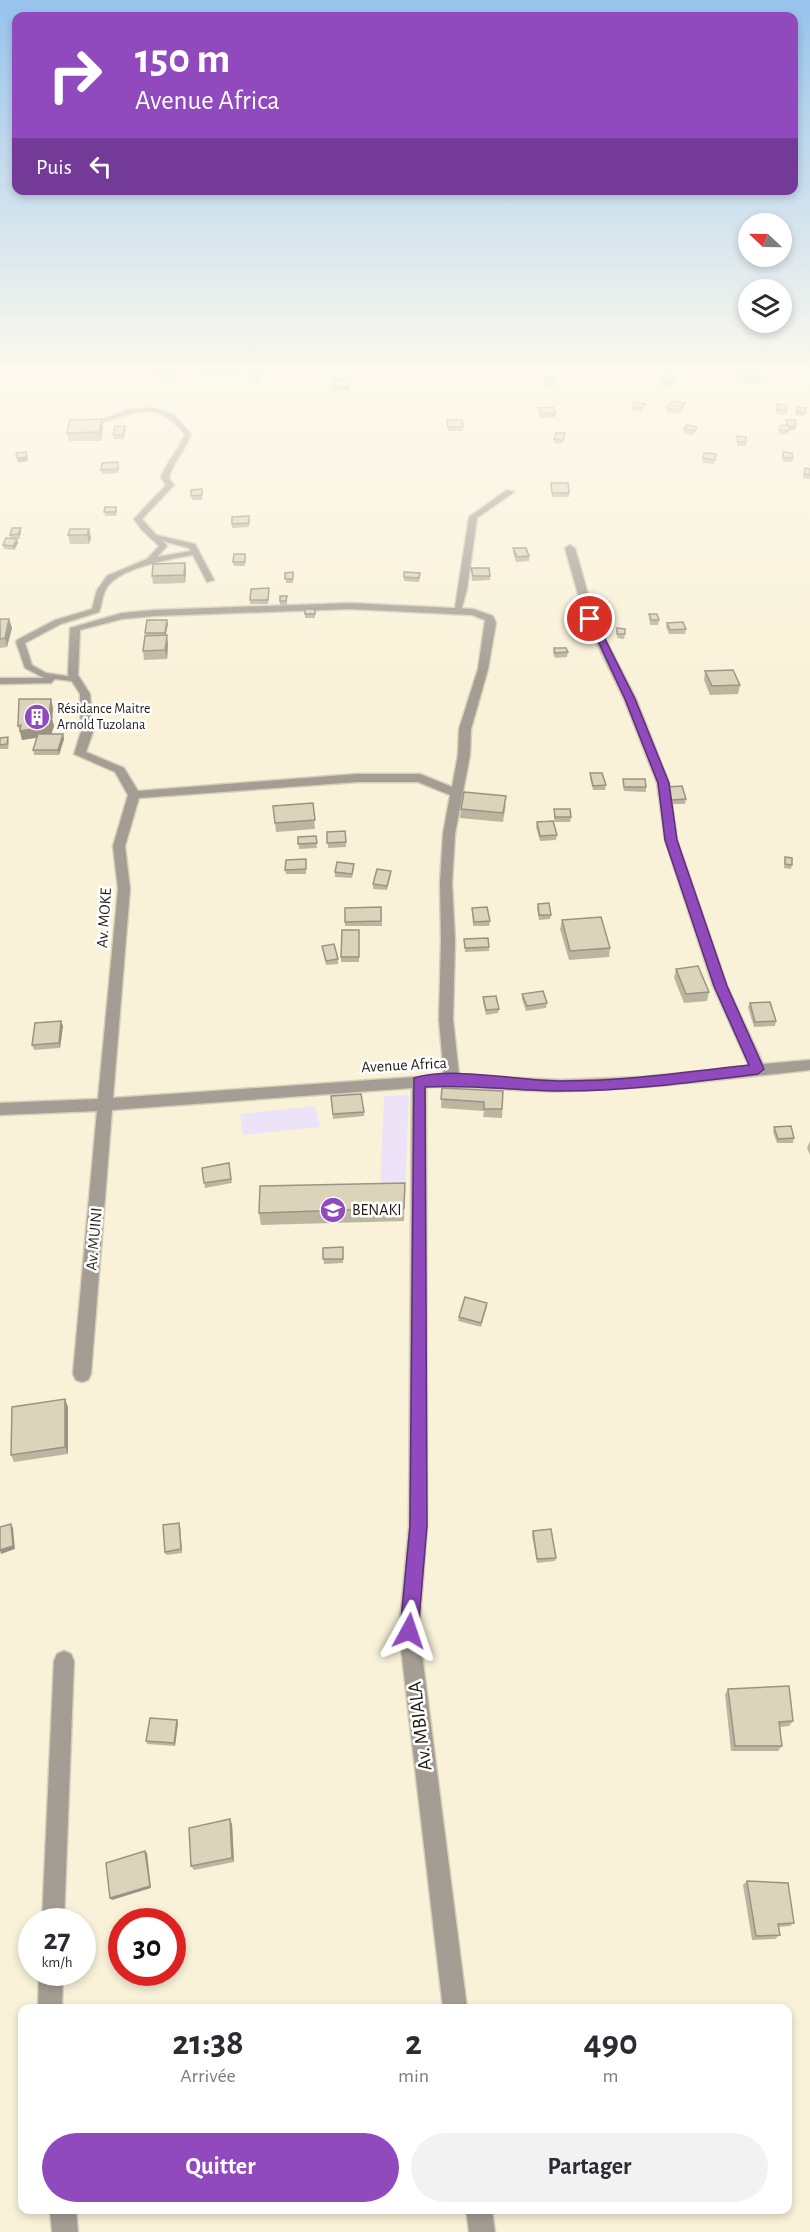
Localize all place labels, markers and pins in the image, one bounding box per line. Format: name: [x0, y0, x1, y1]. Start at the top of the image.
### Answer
pin: [564, 593, 615, 644]
building icon: Résidance Maitre Arnold Tuzolana: [22, 702, 52, 732]
place label: Résidance Maitre Arnold Tuzolana: [57, 702, 150, 732]
school or university icon: BENAKI: [318, 1195, 348, 1225]
place label: BENAKI: [352, 1202, 402, 1218]

